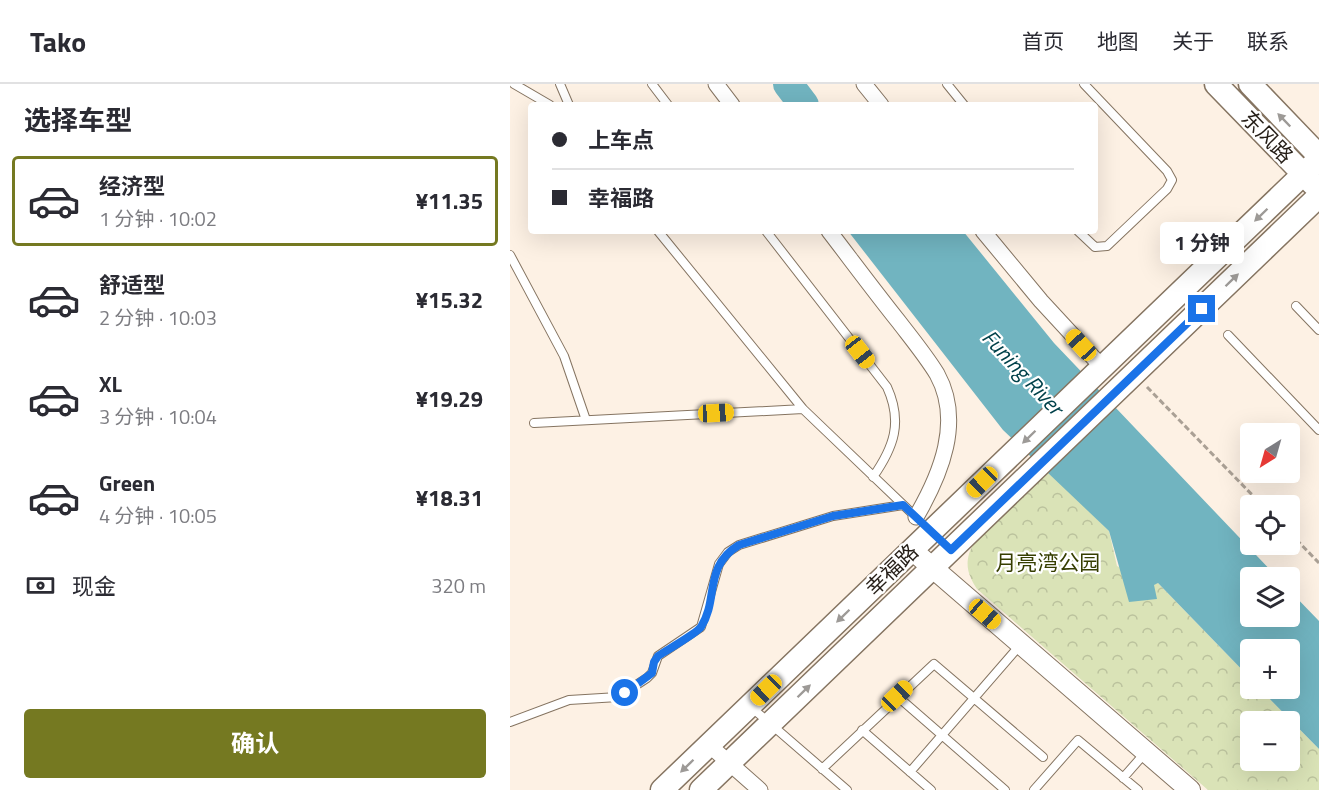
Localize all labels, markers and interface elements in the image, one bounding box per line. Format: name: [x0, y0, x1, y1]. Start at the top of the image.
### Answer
text: Tako: [30, 20, 86, 63]
text: 首页: [1022, 25, 1064, 57]
text: 地图: [1097, 25, 1139, 57]
text: 关于: [1172, 25, 1214, 57]
text: 联系: [1247, 25, 1289, 57]
text: 选择车型: [24, 99, 132, 140]
street label: 东风路: [1234, 103, 1301, 170]
one-way arrow: [1278, 113, 1292, 127]
text: 上车点: [588, 123, 654, 157]
text: 经济型: [99, 169, 165, 203]
icon: car: [27, 174, 81, 228]
text: 幸福路: [588, 181, 654, 215]
text: ¥11.35: [416, 184, 483, 218]
text: 1 分钟 · 10:02: [99, 203, 217, 234]
one-way arrow: [1253, 208, 1268, 222]
callout: 1 分钟: [1160, 222, 1244, 264]
text: 1 分钟: [1174, 227, 1230, 258]
text: 舒适型: [99, 268, 165, 302]
icon: car: [27, 273, 81, 327]
one-way arrow: [1225, 273, 1239, 287]
text: ¥15.32: [416, 283, 483, 317]
route end: [1188, 295, 1215, 322]
text: 2 分钟 · 10:03: [99, 302, 217, 333]
water label: Funing River: [974, 321, 1074, 425]
car: [1062, 326, 1100, 364]
car: [842, 332, 878, 372]
text: XL: [99, 367, 122, 401]
icon: car: [27, 372, 81, 426]
text: ¥19.29: [416, 382, 483, 416]
text: 3 分钟 · 10:04: [99, 401, 217, 432]
car: [698, 403, 734, 423]
north arrow: [1240, 423, 1300, 483]
map controls: [1240, 423, 1300, 771]
one-way arrow: [1023, 430, 1037, 444]
car: [963, 463, 1001, 501]
text: Green: [99, 466, 155, 500]
icon: car: [27, 471, 81, 525]
text: ¥18.31: [416, 481, 483, 515]
button: locate: [1240, 495, 1300, 555]
text: 4 分钟 · 10:05: [99, 500, 217, 531]
street label: 幸福路: [858, 536, 925, 603]
park label: 月亮湾公园: [996, 546, 1101, 578]
button: layers: [1240, 567, 1300, 627]
icon: cash: [24, 569, 57, 602]
text: 现金: [72, 569, 116, 603]
text: 320 m: [431, 570, 486, 601]
car: [966, 595, 1004, 633]
one-way arrow: [836, 609, 851, 623]
button: +: [1240, 639, 1300, 699]
car: [747, 671, 785, 709]
car: [878, 677, 916, 715]
route start: [611, 679, 638, 706]
one-way arrow: [796, 685, 810, 699]
button: 确认: [24, 709, 486, 778]
button: −: [1240, 711, 1300, 771]
one-way arrow: [681, 758, 695, 772]

